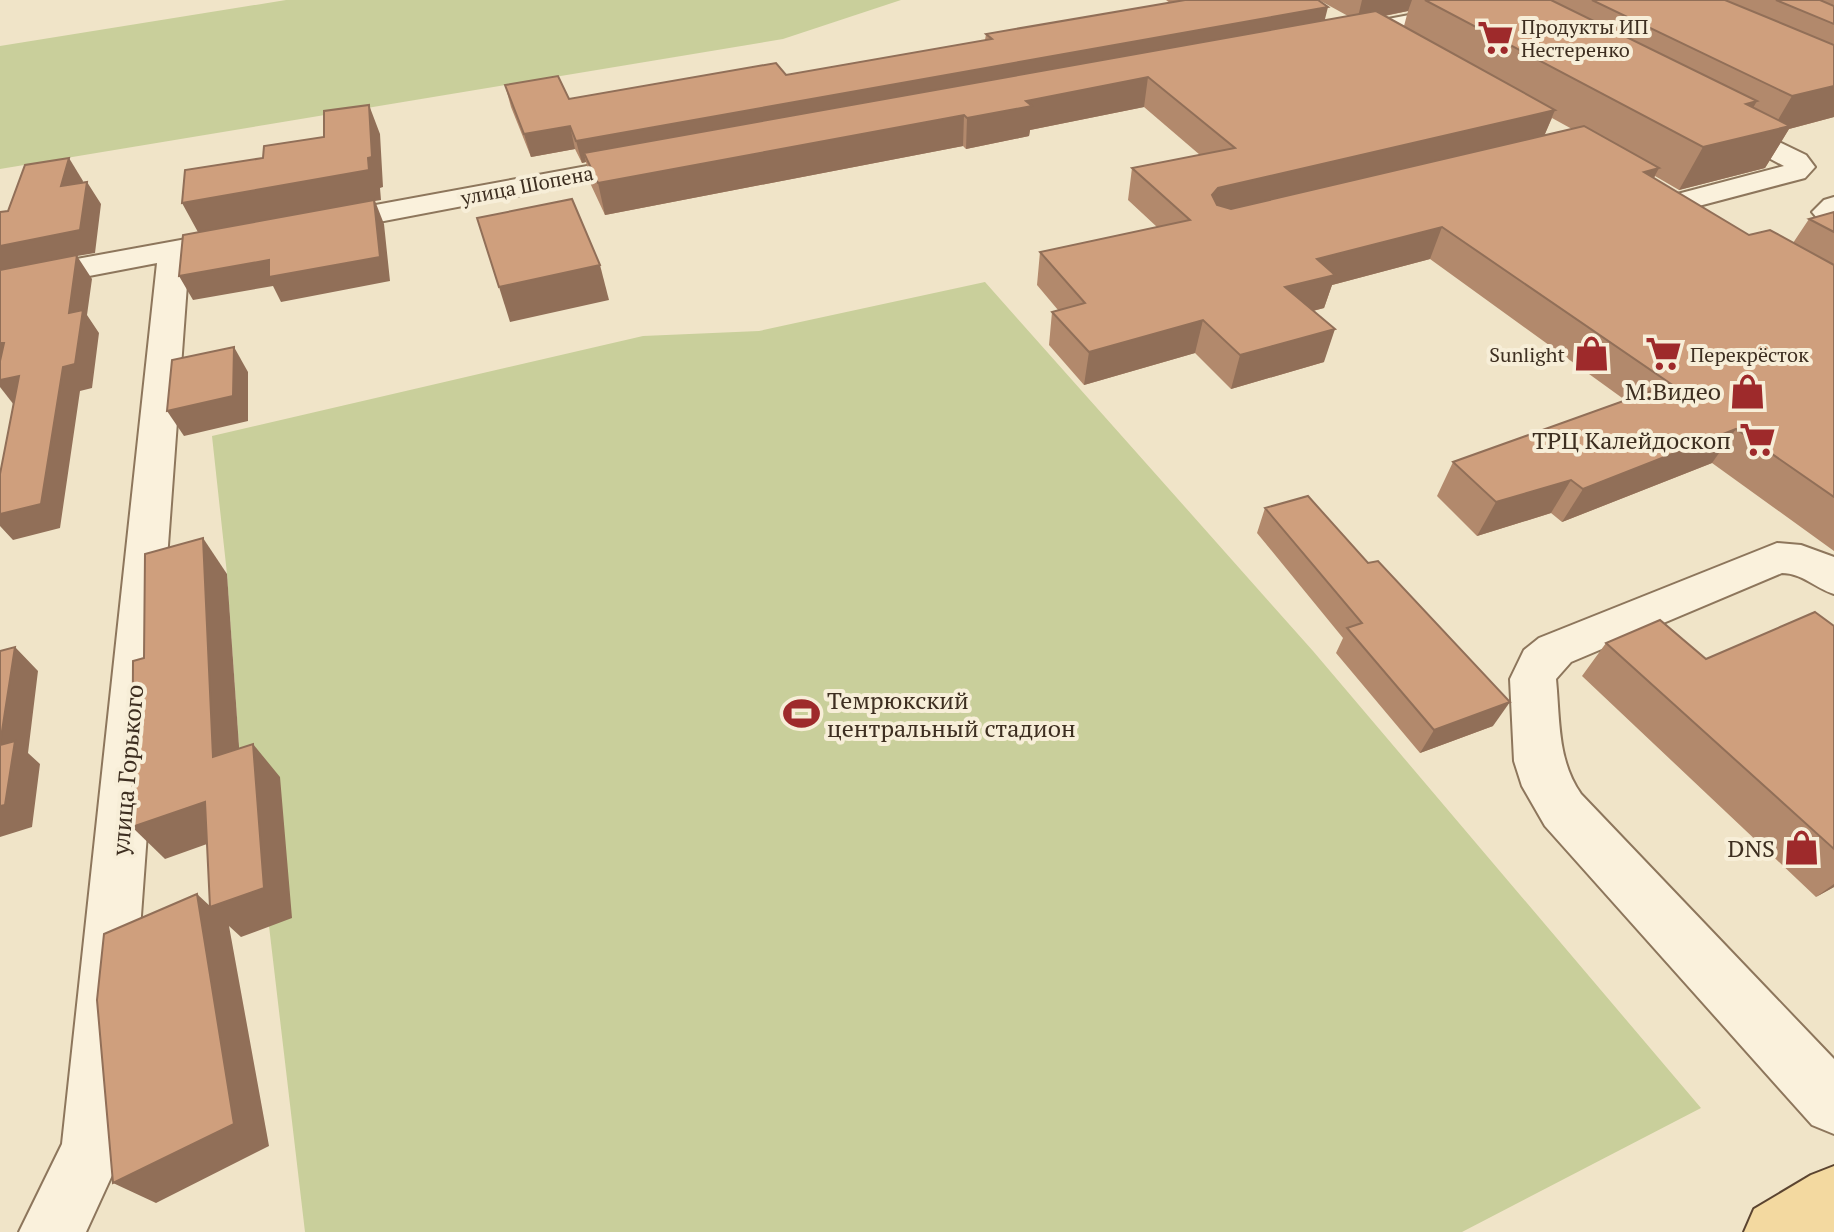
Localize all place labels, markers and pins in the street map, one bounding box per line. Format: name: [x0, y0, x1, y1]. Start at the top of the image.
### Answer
place label: Продукты ИП Нестеренко: [1521, 13, 1648, 63]
supermarket icon: Продукты ИП Нестеренко: [1476, 19, 1514, 57]
shop icon: Sunlight: [1572, 335, 1610, 373]
supermarket icon: Перекрёсток: [1645, 335, 1683, 373]
place label: Sunlight: [1489, 341, 1566, 368]
place label: Перекрёсток: [1690, 341, 1809, 368]
shop icon: М.Видео: [1728, 372, 1766, 410]
place label: М.Видео: [1625, 375, 1721, 407]
supermarket icon: ТРЦ Калейдоскоп: [1738, 421, 1776, 459]
place label: ТРЦ Калейдоскоп: [1532, 424, 1731, 456]
place label: Темрюкский центральный стадион: [827, 684, 1076, 744]
sports icon: Темрюкский центральный стадион: [782, 695, 820, 733]
shop icon: DNS: [1782, 829, 1820, 867]
place label: DNS: [1728, 832, 1775, 864]

